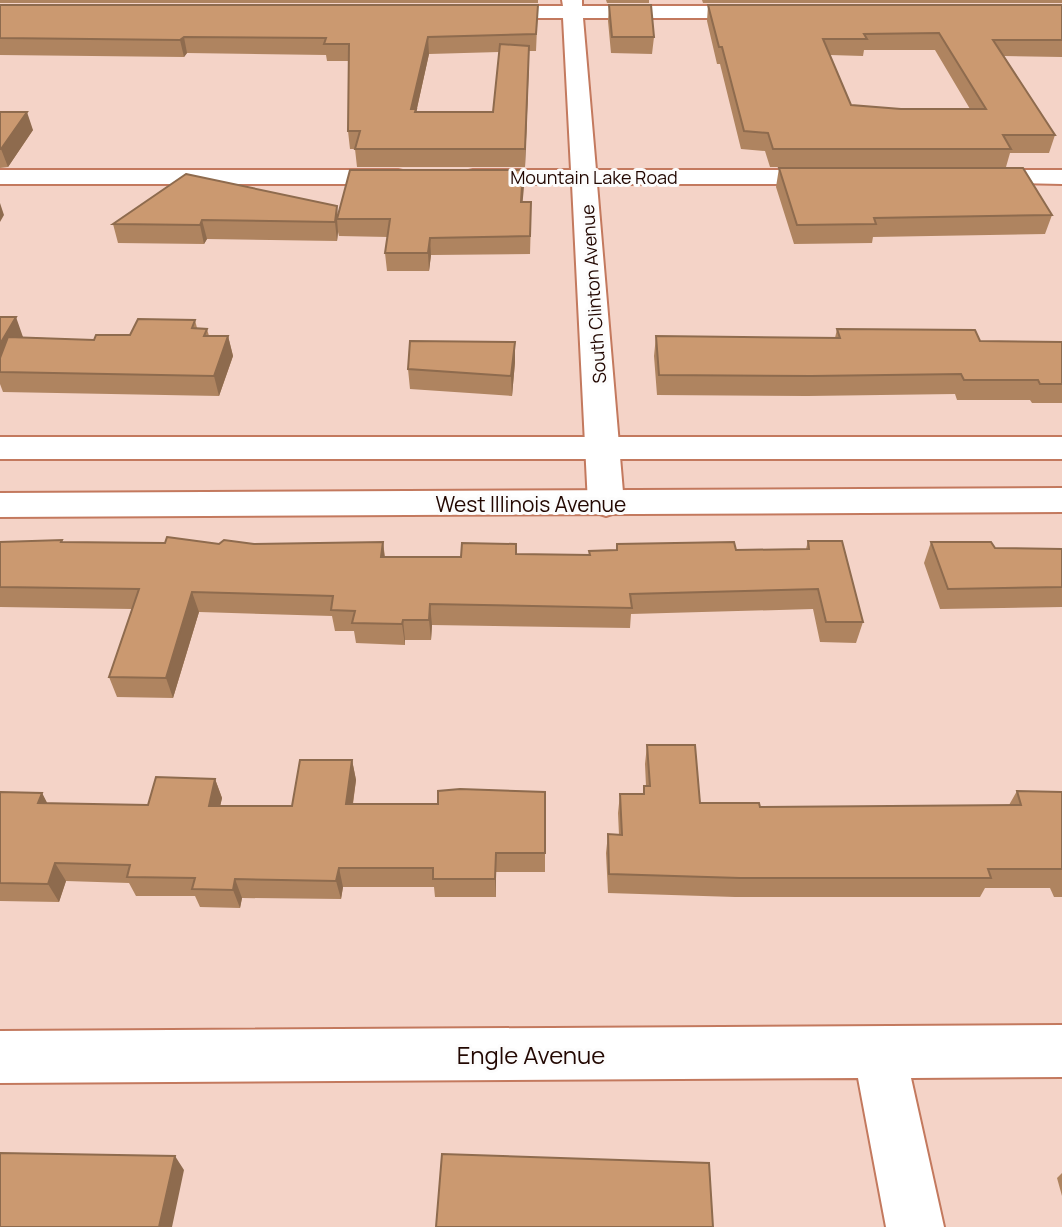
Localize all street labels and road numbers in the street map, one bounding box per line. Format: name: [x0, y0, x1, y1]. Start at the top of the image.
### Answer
street label: Mountain Lake Road: [510, 165, 678, 189]
street label: South Clinton Avenue: [575, 204, 611, 384]
street label: West Illinois Avenue: [436, 490, 626, 518]
street label: Engle Avenue: [457, 1038, 605, 1071]

